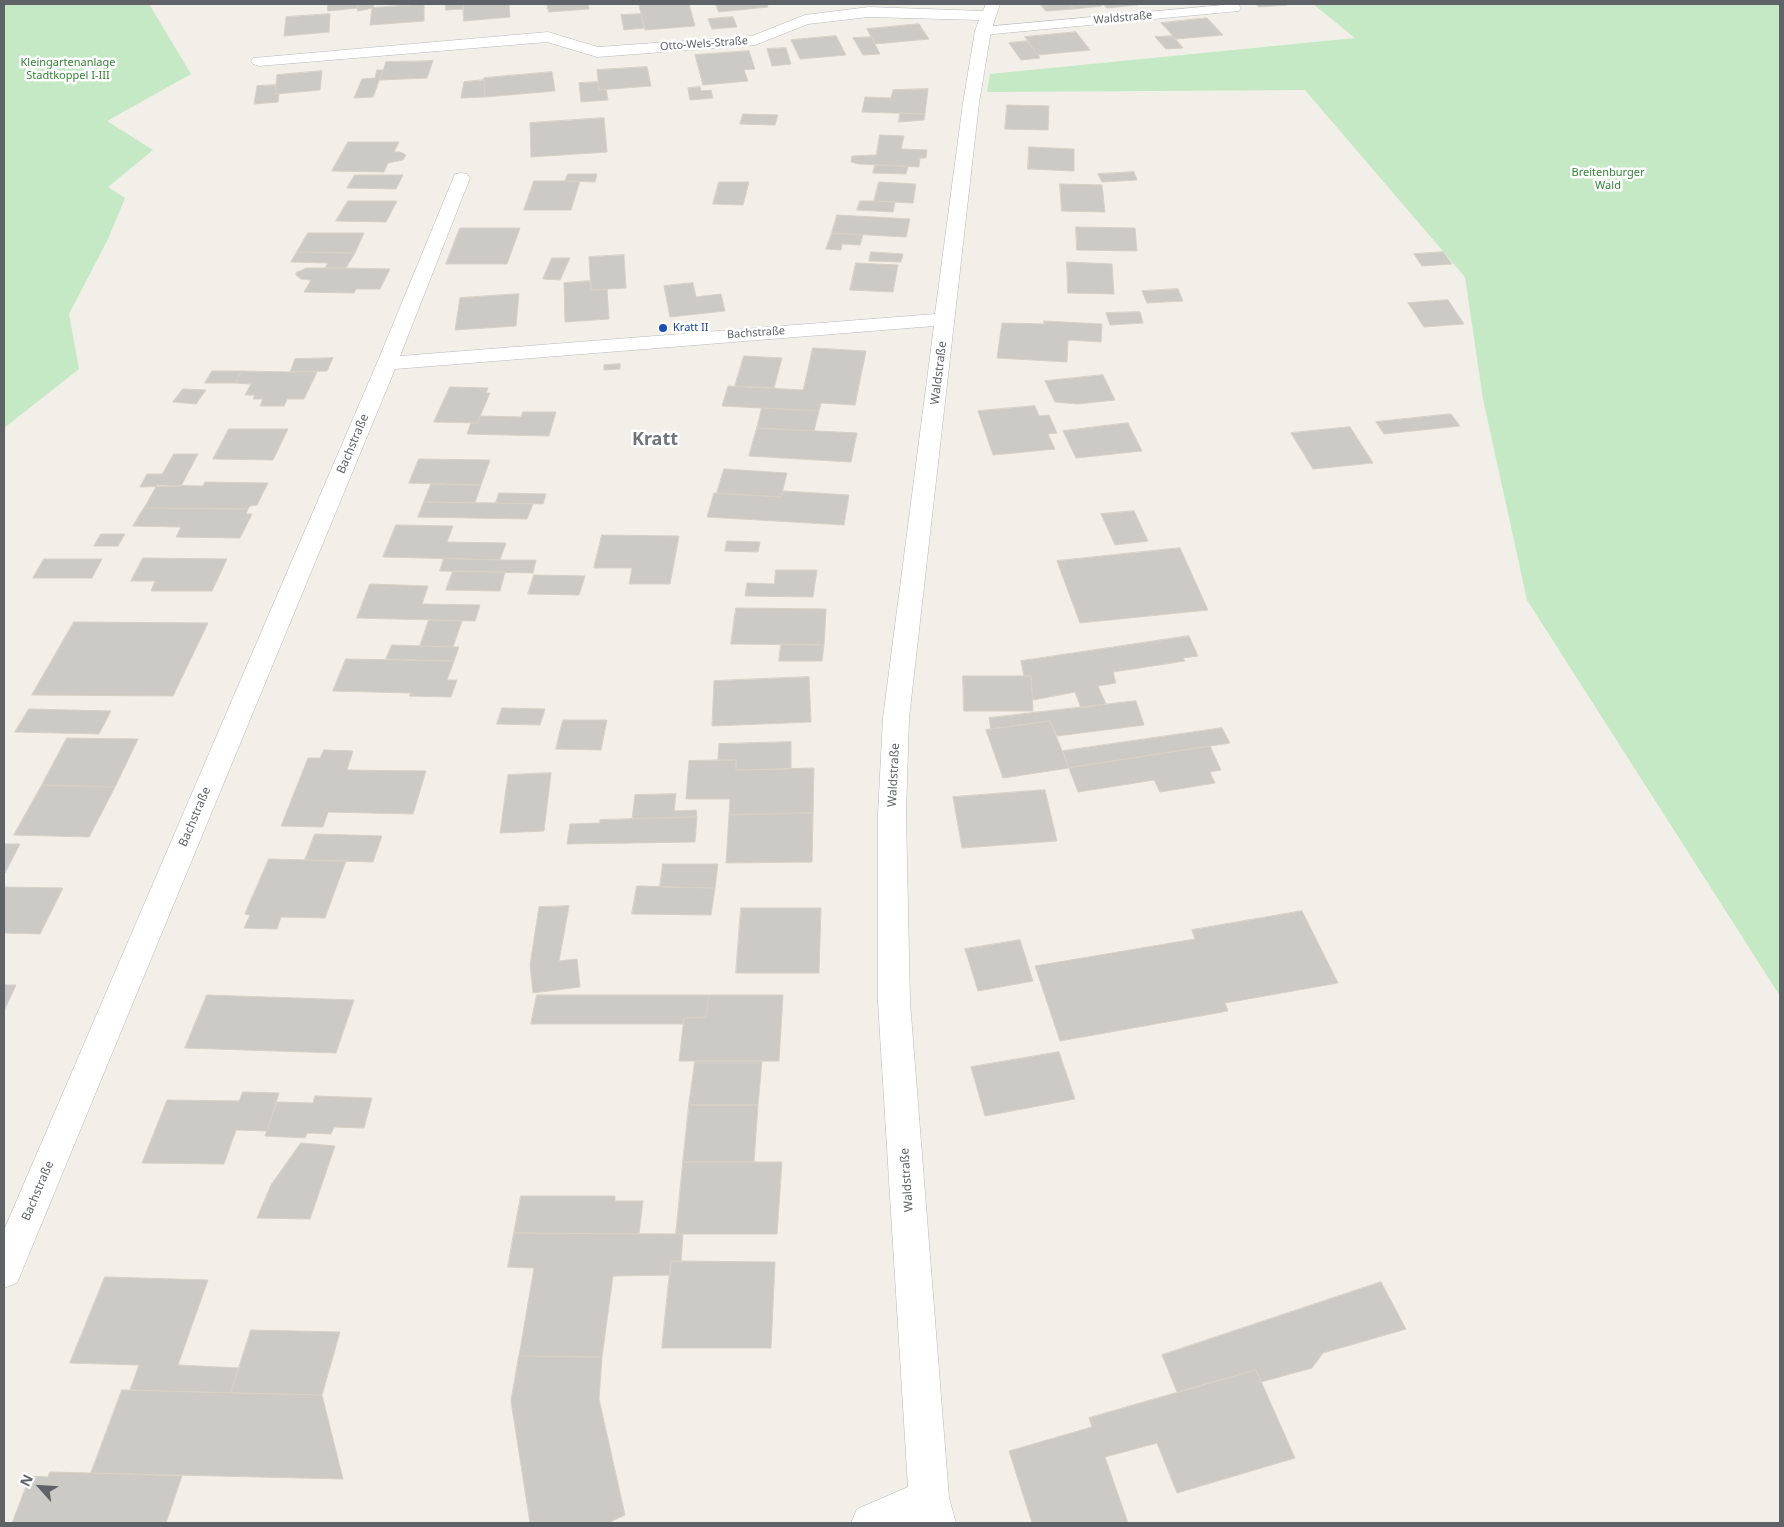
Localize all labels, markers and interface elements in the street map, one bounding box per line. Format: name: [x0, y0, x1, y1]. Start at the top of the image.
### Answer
street label: Waldstraße: [1093, 9, 1153, 27]
street label: Otto-Wels-Straße: [660, 34, 748, 54]
park label: Kleingartenanlage Stadtkoppel I-III: [21, 56, 115, 82]
park label: Breitenburger Wald: [1572, 166, 1644, 192]
place label: Kratt II: [673, 321, 709, 335]
marker: Kratt II: [657, 322, 669, 334]
street label: Bachstraße: [726, 324, 786, 342]
street label: Waldstraße: [928, 340, 950, 406]
street label: Bachstraße: [334, 412, 372, 476]
district label: Kratt: [632, 429, 678, 451]
street label: Waldstraße: [885, 743, 903, 807]
street label: Bachstraße: [176, 785, 214, 849]
street label: Waldstraße: [898, 1148, 916, 1212]
street label: Bachstraße: [19, 1159, 57, 1223]
north arrow: [15, 1462, 65, 1512]
text: N: [15, 1471, 37, 1489]

